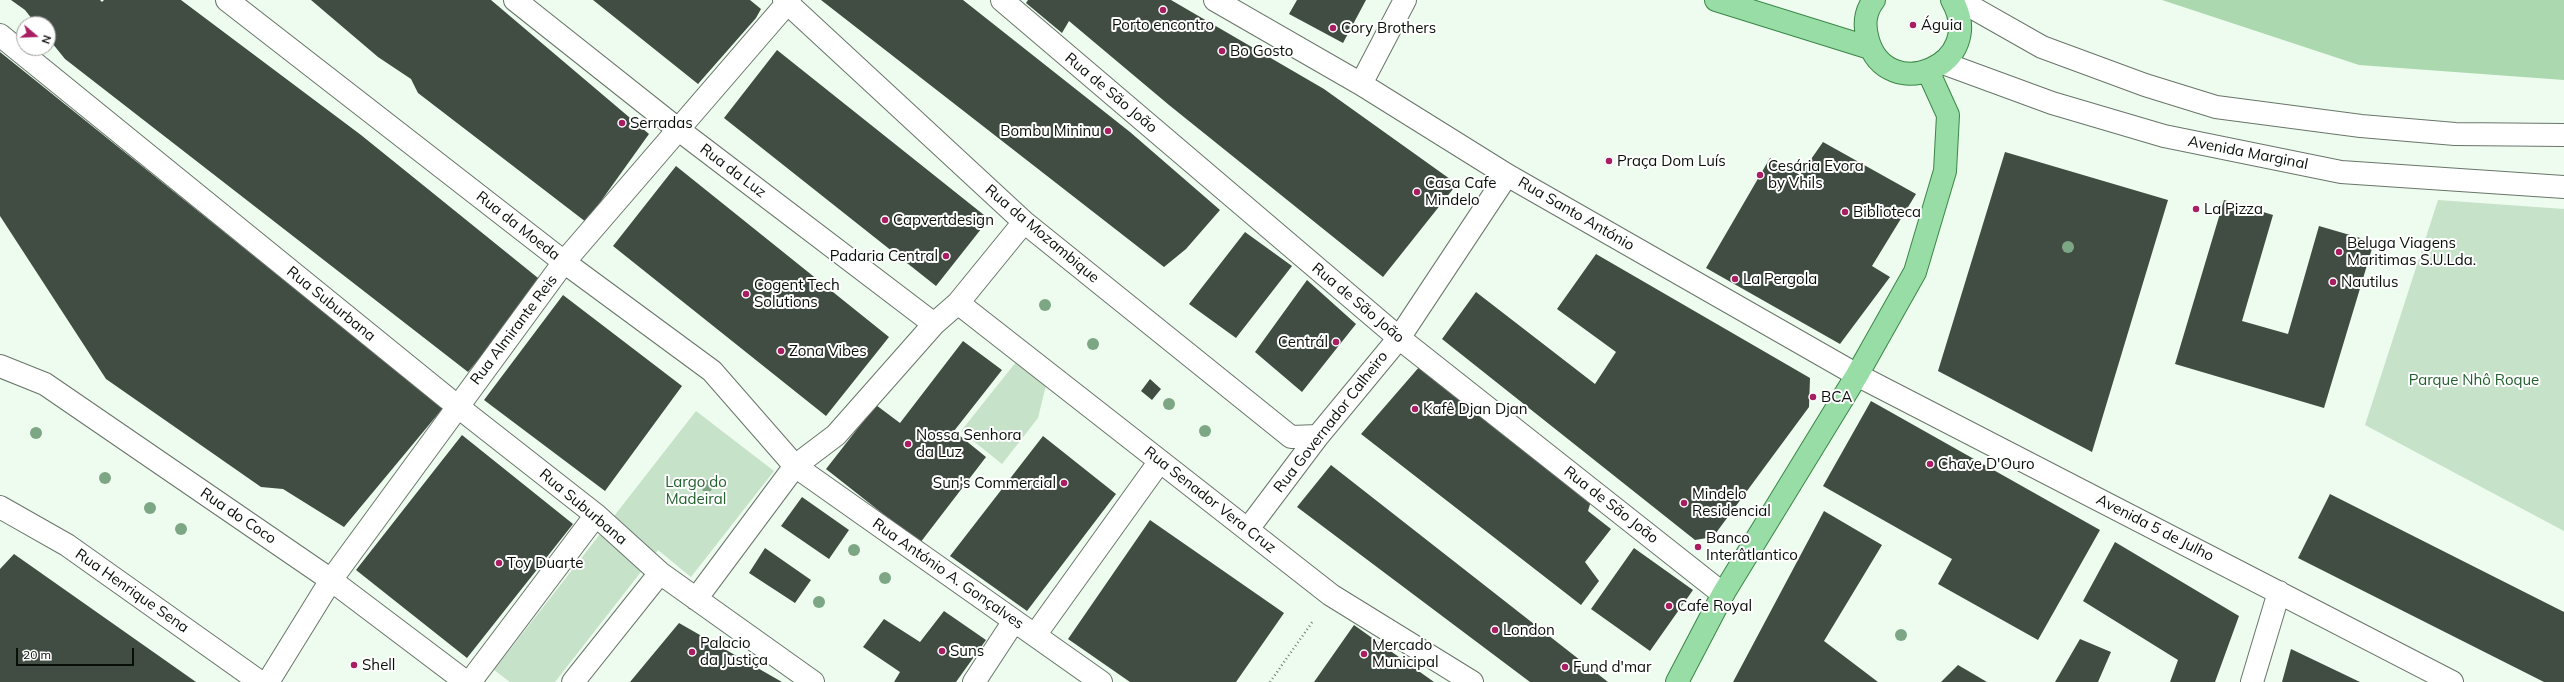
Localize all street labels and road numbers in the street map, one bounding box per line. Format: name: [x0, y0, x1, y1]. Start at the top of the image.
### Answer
street label: Rua de São João: [1061, 49, 1161, 137]
street label: Avenida Marginal: [2186, 133, 2310, 173]
street label: Rua da Luz: [696, 140, 770, 202]
street label: Rua Santo António: [1515, 173, 1637, 255]
street label: Rua da Mozambique: [981, 181, 1103, 287]
street label: Rua da Moeda: [472, 188, 564, 264]
street label: Rua de São João: [1308, 259, 1408, 347]
street label: Rua Suburbana: [283, 263, 379, 345]
street label: Rua Almirante Reis: [467, 271, 561, 389]
street label: Rua Governador Calheiro: [1270, 348, 1392, 496]
street label: Rua Senador Vera Cruz: [1140, 443, 1280, 557]
street label: Rua de São João: [1560, 463, 1662, 547]
street label: Rua Suburbana: [536, 465, 630, 549]
street label: Rua do Coco: [197, 484, 279, 548]
street label: Avenida 5 de Julho: [2093, 491, 2217, 565]
street label: Rua António A. Gonçalves: [869, 515, 1027, 633]
street label: Rua Henrique Sena: [72, 545, 192, 637]

